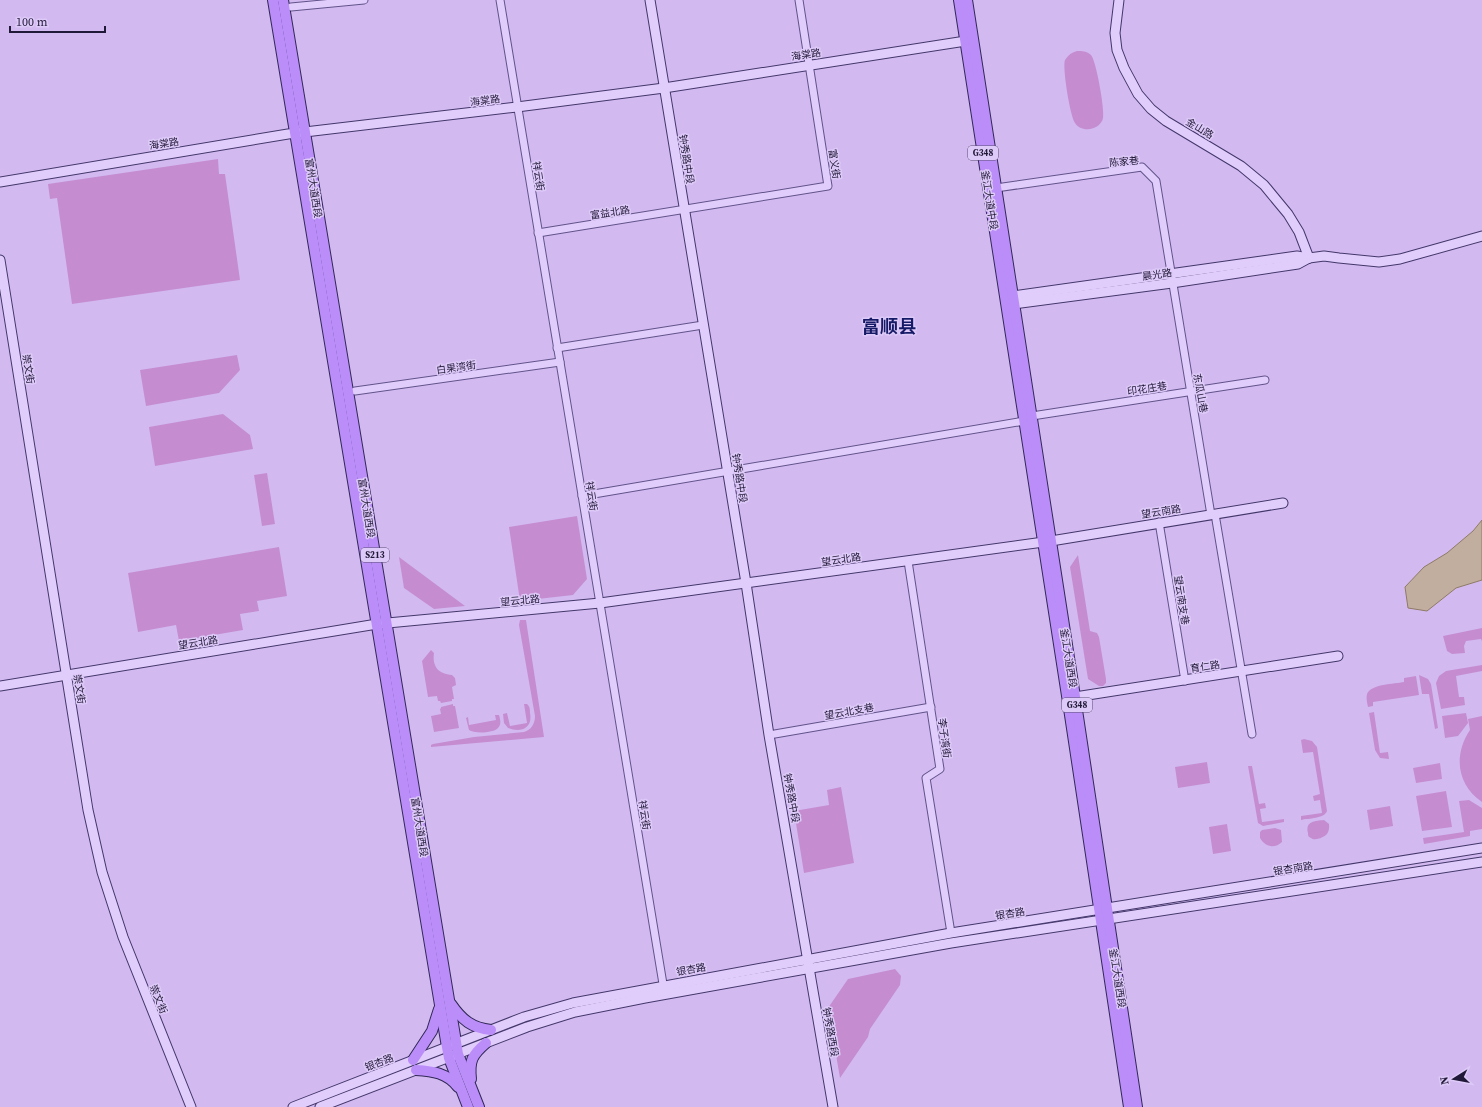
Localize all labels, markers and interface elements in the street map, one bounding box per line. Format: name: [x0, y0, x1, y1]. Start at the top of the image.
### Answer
scale bar: [10, 8, 105, 34]
text: 100 m: [16, 14, 48, 30]
street label: 海棠路: [790, 46, 822, 63]
street label: 海棠路: [469, 92, 501, 109]
street label: 金山路: [1184, 115, 1216, 142]
street label: 钟秀路中段: [676, 133, 697, 185]
street label: 海棠路: [148, 135, 180, 152]
road number: G348: [968, 146, 998, 160]
street label: 富义街: [826, 148, 843, 180]
street label: 陈家巷: [1109, 154, 1140, 169]
street label: 富州大道西段: [302, 157, 325, 219]
street label: 祥云街: [530, 160, 547, 192]
street label: 釜江大道中段: [978, 169, 1001, 231]
street label: 富益北路: [589, 203, 631, 222]
street label: 晨光路: [1141, 266, 1173, 283]
district label: 富顺县: [862, 314, 916, 339]
street label: 崇文街: [20, 353, 37, 385]
street label: 白果湾街: [435, 358, 477, 377]
street label: 东瓜山巷: [1191, 372, 1210, 414]
street label: 印花庄巷: [1126, 379, 1168, 398]
street label: 钟秀路中段: [729, 452, 750, 504]
street label: 富州大道西段: [355, 477, 378, 539]
street label: 祥云街: [583, 480, 600, 512]
street label: 望云南路: [1140, 502, 1182, 521]
road number: S213: [361, 548, 389, 562]
street label: 望云北路: [820, 550, 862, 569]
street label: 望云南支巷: [1171, 574, 1192, 626]
street label: 望云北路: [500, 592, 541, 609]
street label: 釜江大道西段: [1057, 627, 1080, 689]
street label: 望云北路: [177, 633, 219, 652]
street label: 育仁路: [1189, 658, 1221, 675]
street label: 崇文街: [71, 673, 88, 705]
road number: G348: [1062, 698, 1092, 712]
street label: 望云北支巷: [823, 701, 875, 722]
street label: 李子湾街: [935, 717, 954, 759]
street label: 钟秀路中段: [781, 772, 802, 824]
street label: 富州大道西段: [408, 796, 431, 858]
street label: 祥云街: [636, 799, 653, 831]
street label: 银杏南路: [1272, 859, 1314, 878]
street label: 银杏路: [994, 905, 1026, 922]
street label: 釜江大道西段: [1106, 947, 1129, 1009]
street label: 银杏路: [675, 960, 707, 978]
street label: 崇文街: [147, 983, 170, 1016]
street label: 钟秀路西段: [820, 1006, 841, 1058]
street label: 银杏路: [363, 1051, 396, 1074]
north arrow: [1434, 1059, 1474, 1099]
text: N: [1437, 1075, 1453, 1086]

